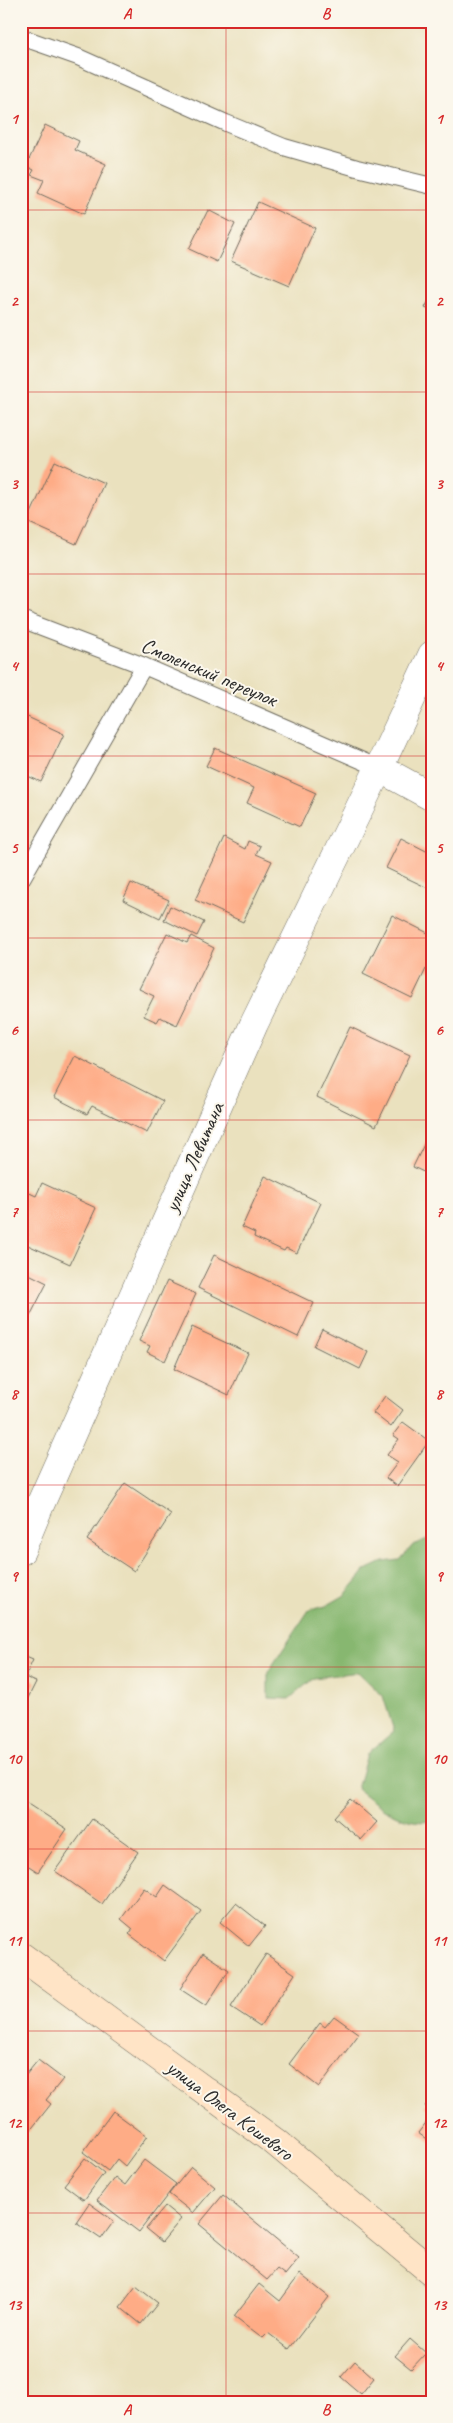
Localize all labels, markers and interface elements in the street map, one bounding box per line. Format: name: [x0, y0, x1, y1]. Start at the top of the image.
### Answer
text: A: [123, 4, 133, 24]
text: B: [322, 4, 332, 24]
text: 1: [10, 109, 19, 129]
text: 1: [435, 109, 444, 129]
text: 2: [10, 291, 19, 311]
text: 2: [435, 291, 444, 311]
text: 3: [10, 474, 19, 494]
text: 3: [435, 474, 444, 494]
street label: Смоленский переулок: [137, 632, 283, 713]
text: 4: [10, 656, 19, 676]
text: 4: [435, 656, 444, 676]
text: 5: [11, 838, 20, 858]
text: 5: [436, 838, 445, 858]
text: 6: [10, 1020, 19, 1040]
text: 6: [435, 1020, 444, 1040]
street label: улица Левитана: [157, 1097, 230, 1218]
text: 7: [10, 1202, 19, 1222]
text: 7: [435, 1202, 444, 1222]
text: 8: [10, 1384, 19, 1404]
text: 8: [435, 1384, 444, 1404]
text: 9: [10, 1566, 19, 1586]
text: 9: [435, 1566, 444, 1586]
text: 10: [7, 1749, 23, 1769]
text: 10: [432, 1749, 448, 1769]
text: 11: [7, 1931, 23, 1951]
text: 11: [432, 1931, 448, 1951]
street label: улица Олега Кошевого: [160, 2053, 300, 2167]
text: 12: [7, 2113, 23, 2133]
text: 12: [432, 2113, 448, 2133]
text: 13: [7, 2295, 23, 2315]
text: 13: [432, 2295, 448, 2315]
text: A: [123, 2400, 133, 2420]
text: B: [322, 2400, 332, 2420]

